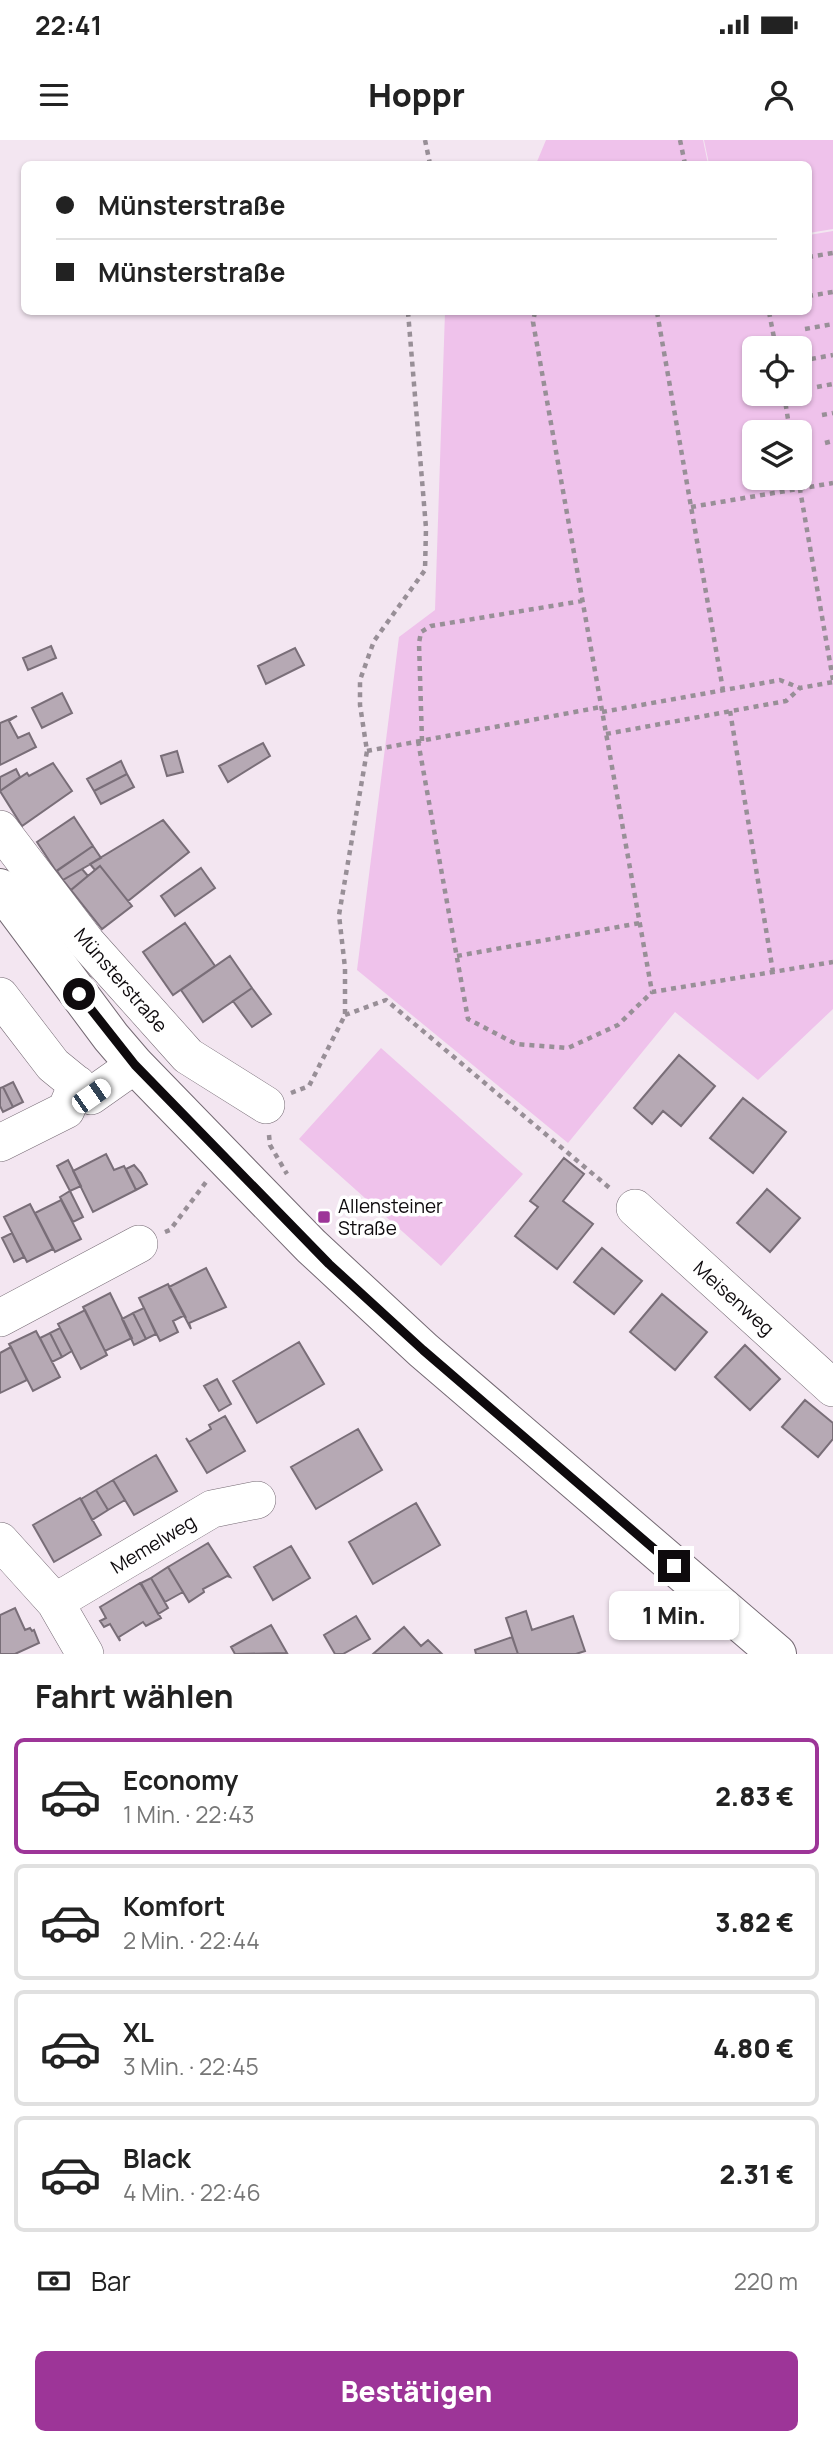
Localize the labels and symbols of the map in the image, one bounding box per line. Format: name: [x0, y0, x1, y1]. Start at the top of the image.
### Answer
street label: Münsterstraße: [68, 922, 174, 1038]
route start: [63, 978, 95, 1010]
car: [68, 1075, 115, 1117]
place label: Allensteiner Straße: [338, 1193, 443, 1241]
marker: Allensteiner Straße: [316, 1209, 332, 1225]
street label: Meisenweg: [688, 1255, 780, 1341]
street label: Memelweg: [106, 1508, 200, 1580]
route end: [658, 1550, 690, 1582]
callout: 1 Min.: [609, 1590, 739, 1640]

